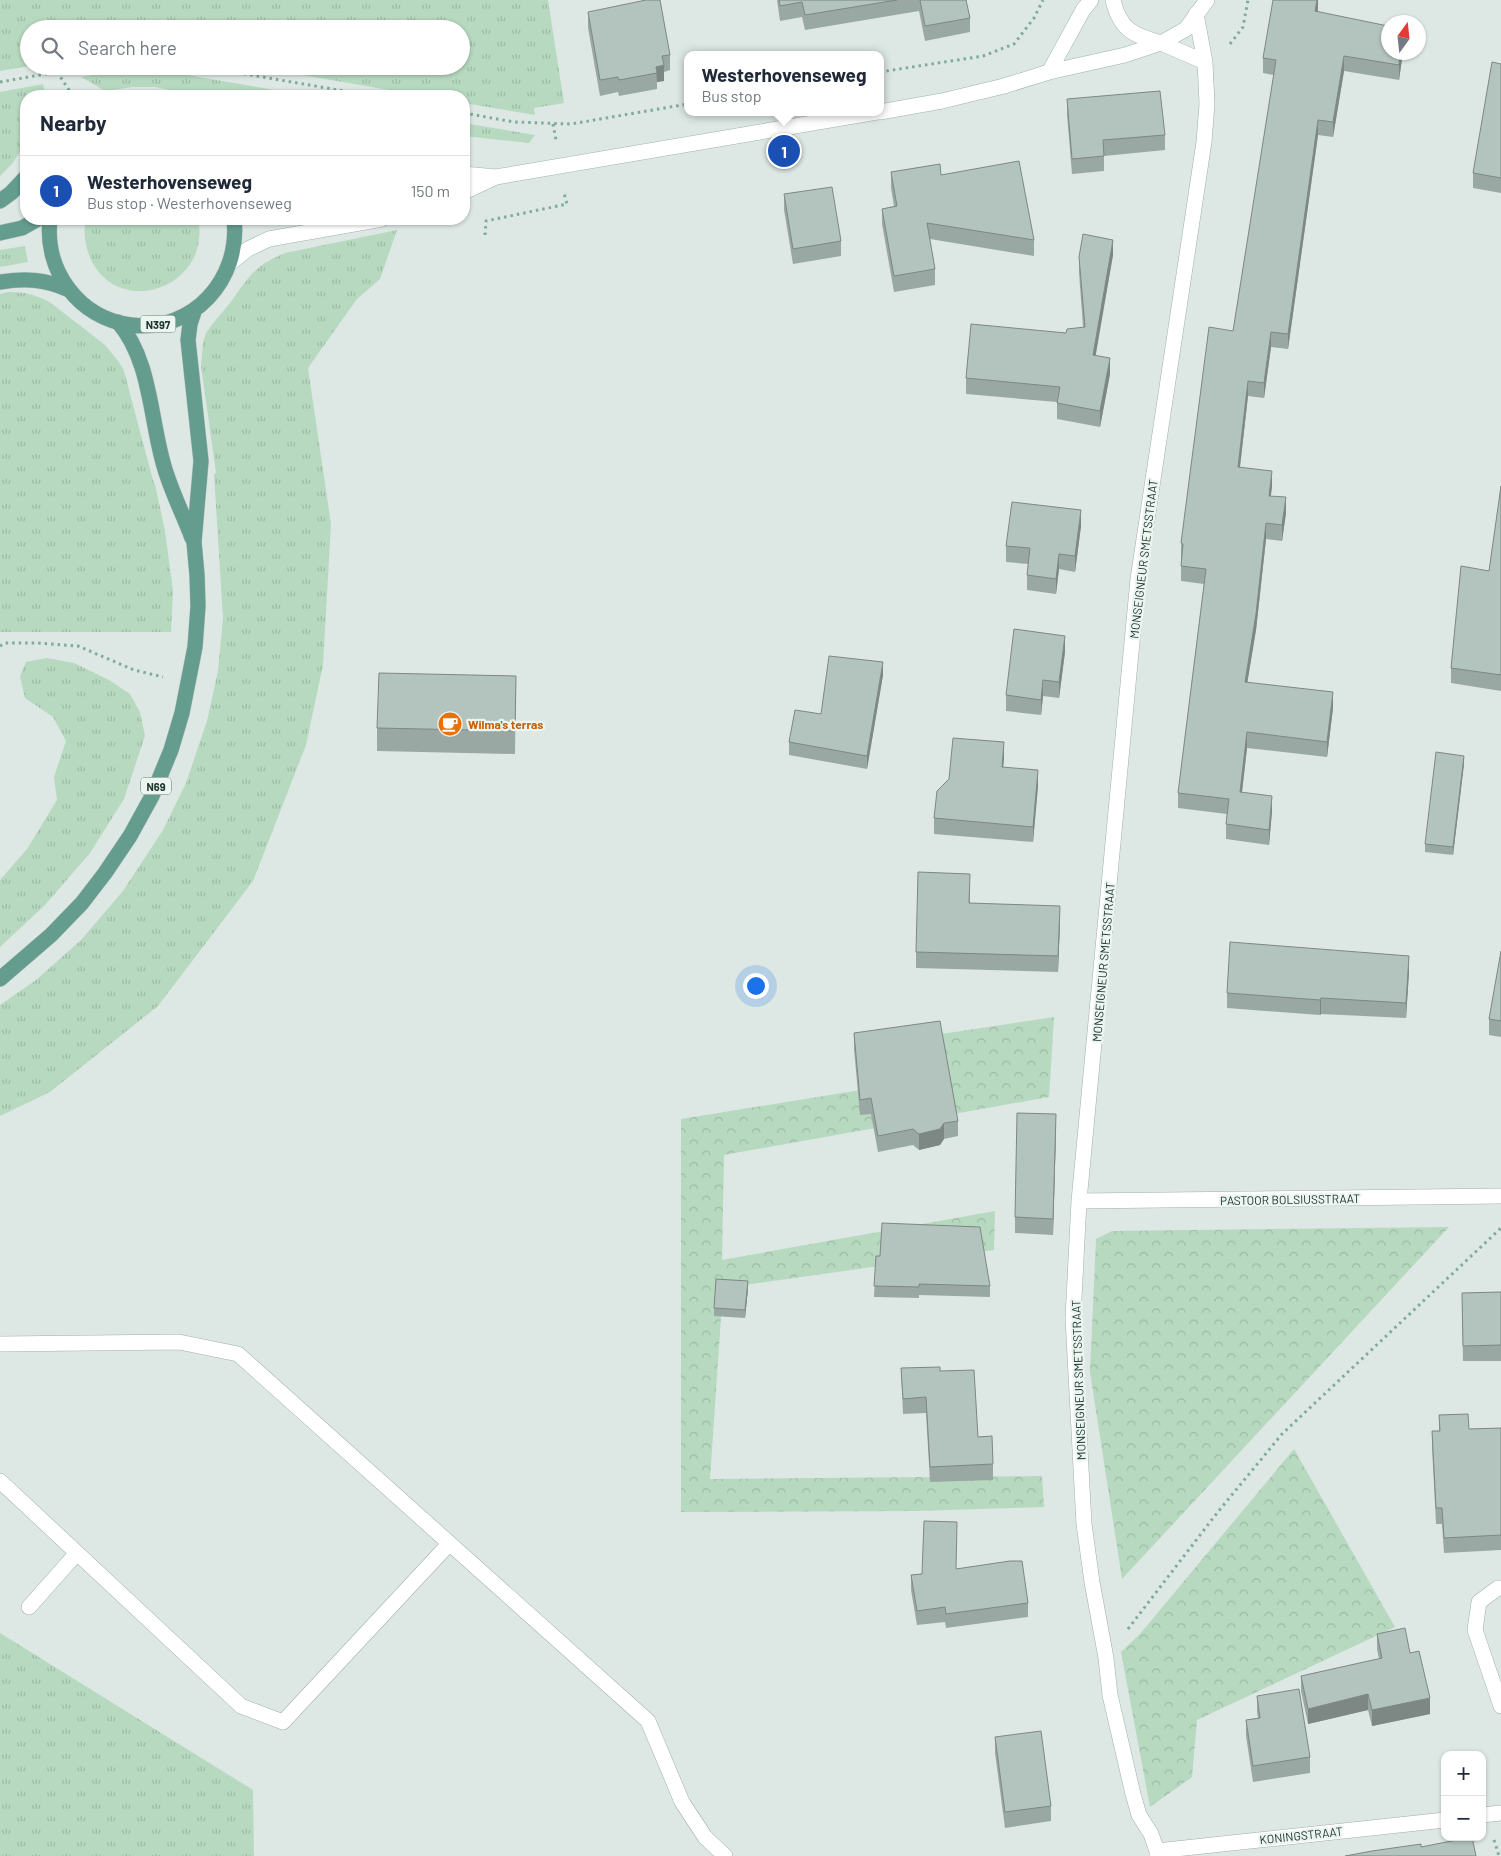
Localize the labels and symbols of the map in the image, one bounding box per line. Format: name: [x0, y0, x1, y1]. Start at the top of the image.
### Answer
north arrow: [1381, 15, 1426, 60]
pin: 1: [768, 132, 800, 170]
road number: N397: [140, 316, 176, 332]
street label: MONSEIGNEUR SMETSSTRAAT: [1126, 478, 1160, 639]
cafe icon: Wilma's terras: [437, 711, 463, 737]
place label: Wilma's terras: [468, 717, 543, 731]
road number: N69: [141, 778, 171, 794]
street label: MONSEIGNEUR SMETSSTRAAT: [1089, 881, 1117, 1042]
your location: [743, 973, 769, 999]
street label: PASTOOR BOLSIUSSTRAAT: [1220, 1191, 1360, 1207]
street label: MONSEIGNEUR SMETSSTRAAT: [1068, 1300, 1088, 1460]
street label: KONINGSTRAAT: [1259, 1824, 1343, 1846]

